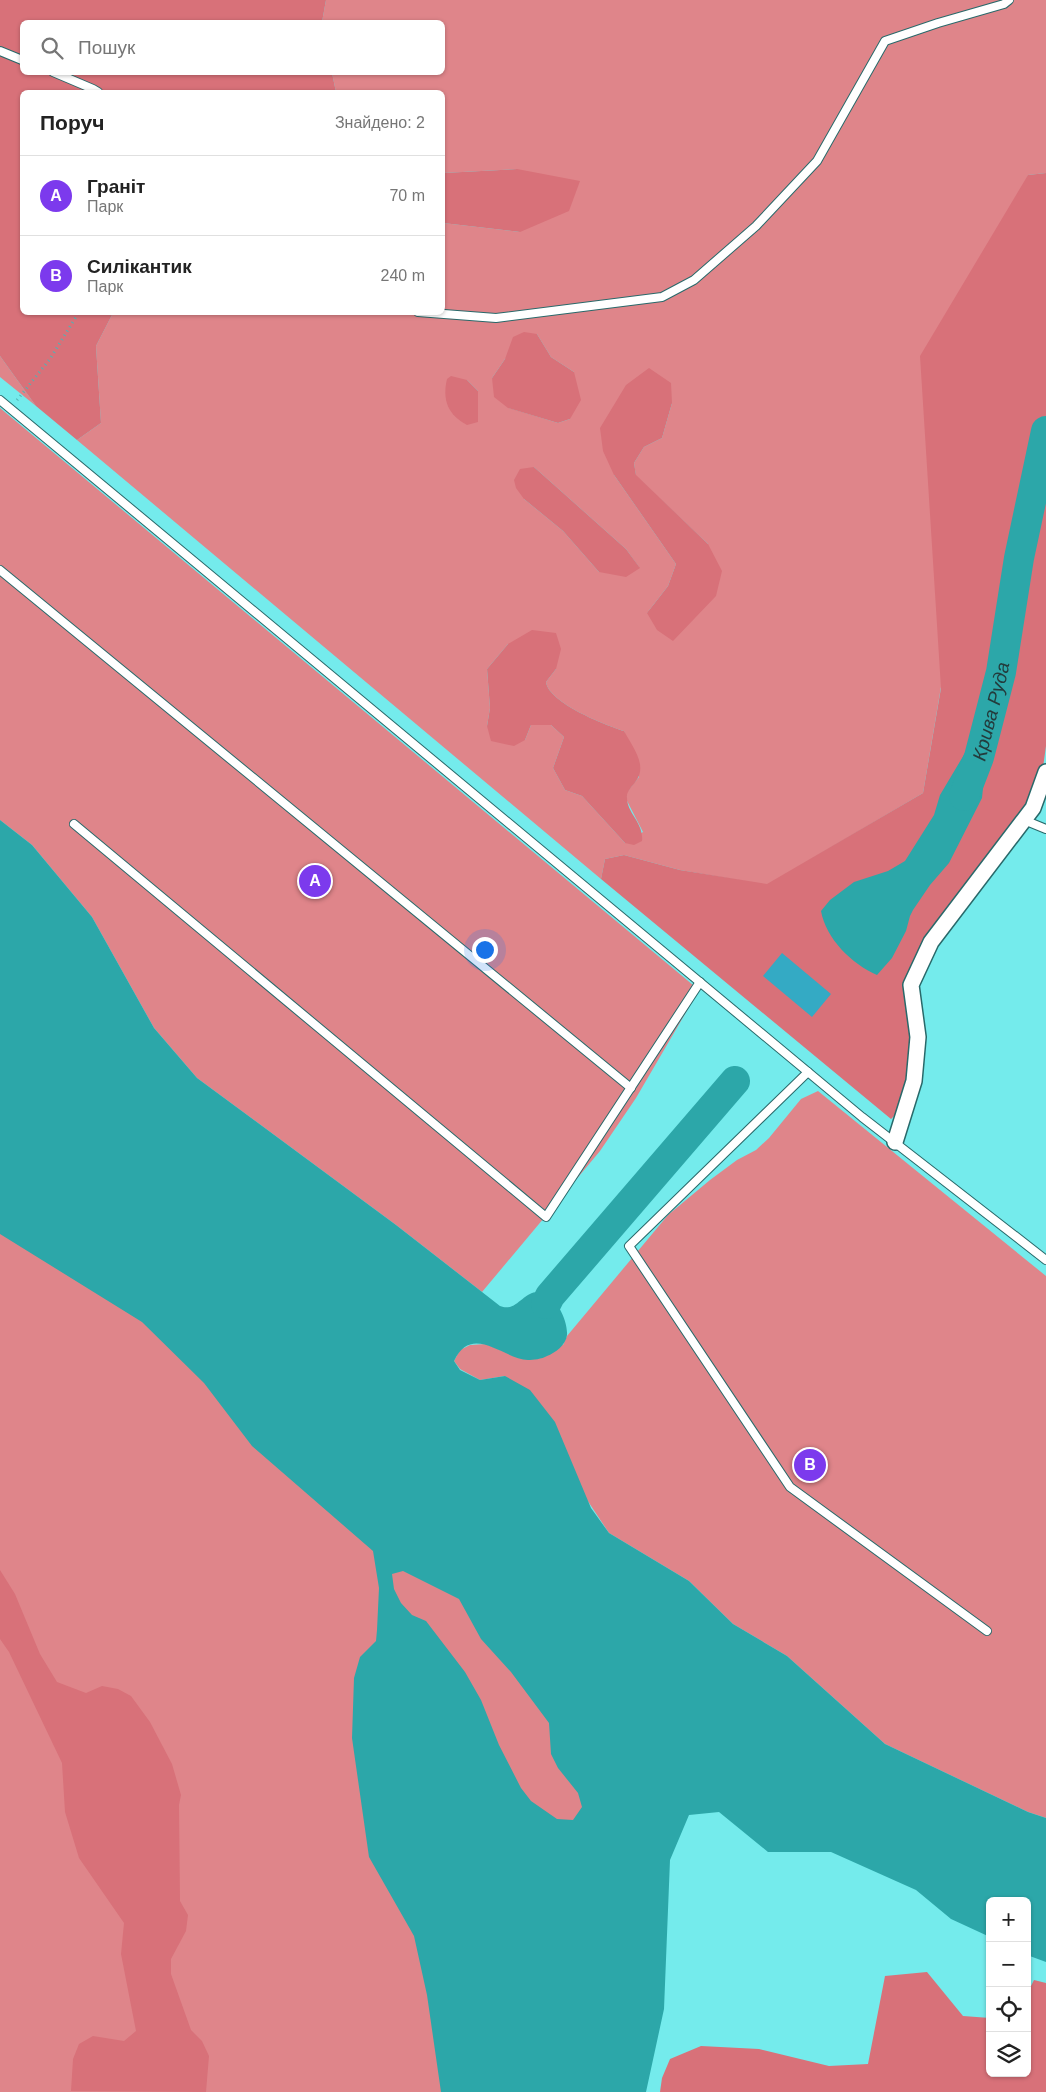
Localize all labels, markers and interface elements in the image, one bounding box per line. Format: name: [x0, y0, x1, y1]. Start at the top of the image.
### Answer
search box: [20, 20, 445, 75]
icon: search: [38, 34, 66, 62]
text: Пошук: [78, 37, 135, 58]
text: Поруч: [40, 111, 104, 134]
text: Знайдено: 2: [335, 114, 425, 131]
text: Граніт: [87, 176, 145, 197]
text: A: [50, 187, 62, 204]
text: 70 m: [389, 187, 425, 204]
text: Парк: [87, 198, 123, 215]
text: Силікантик: [87, 256, 192, 277]
text: B: [50, 267, 62, 284]
text: 240 m: [381, 267, 425, 284]
text: Парк: [87, 278, 123, 295]
water label: Крива Руда: [968, 661, 1013, 763]
pin: A: [299, 862, 331, 900]
your location: [472, 937, 498, 963]
pin: B: [794, 1446, 826, 1484]
map controls: [986, 1897, 1031, 2077]
button: +: [986, 1897, 1031, 1942]
button: −: [986, 1942, 1031, 1987]
button: locate: [986, 1987, 1031, 2032]
button: layers: [986, 2032, 1031, 2077]

